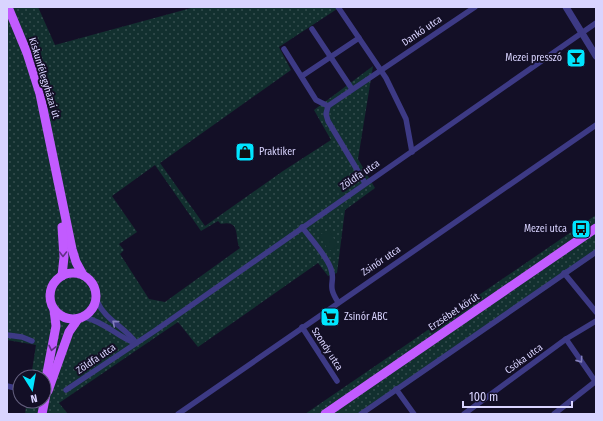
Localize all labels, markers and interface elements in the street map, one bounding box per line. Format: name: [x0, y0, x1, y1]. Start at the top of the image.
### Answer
street label: Dankó utca: [400, 13, 444, 49]
street label: Kiskunfélegyházai út: [26, 36, 63, 121]
bar icon: Mezei presszó: [565, 47, 587, 69]
place label: Mezei presszó: [505, 52, 562, 64]
shop icon: Praktiker: [234, 141, 256, 163]
place label: Praktiker: [259, 146, 296, 158]
street label: Zöldfa utca: [338, 157, 382, 193]
bus stop icon: Mezei utca: [570, 218, 592, 240]
place label: Mezei utca: [524, 223, 567, 235]
street label: Zsinór utca: [359, 243, 403, 279]
one-way arrow: [59, 251, 67, 257]
street label: Erzsébet körút: [426, 289, 482, 333]
supermarket icon: Zsinór ABC: [319, 306, 341, 328]
place label: Zsinór ABC: [344, 311, 388, 323]
one-way arrow: [112, 321, 119, 328]
street label: Szondy utca: [309, 325, 345, 373]
street label: Zöldfa utca: [74, 341, 118, 377]
street label: Csóka utca: [503, 341, 545, 377]
one-way arrow: [48, 345, 56, 351]
one-way arrow: [576, 356, 583, 363]
north arrow: [12, 369, 52, 409]
scale bar: [463, 383, 572, 409]
text: 100 m: [469, 390, 498, 404]
text: N: [29, 391, 38, 405]

